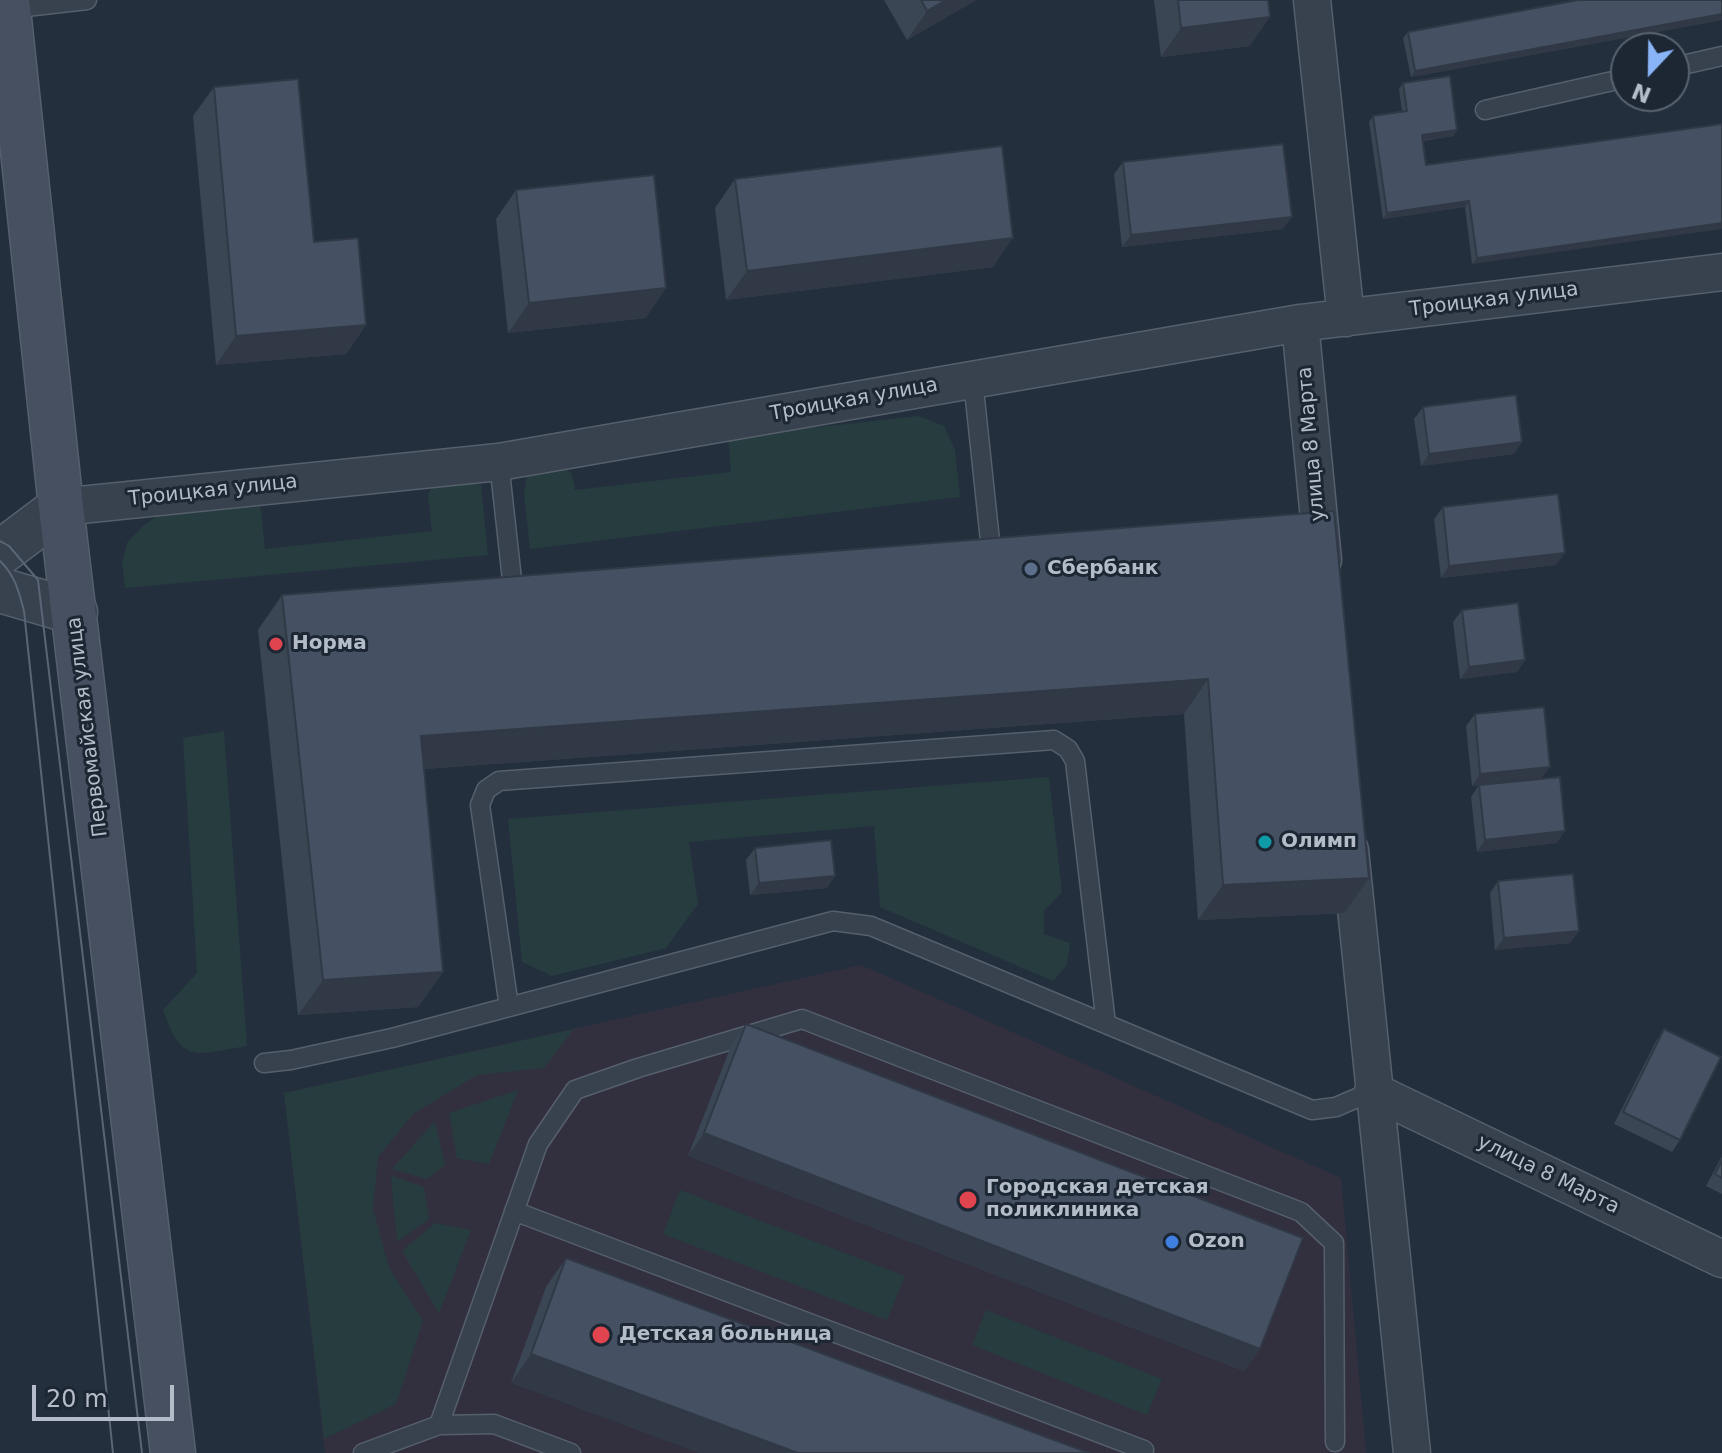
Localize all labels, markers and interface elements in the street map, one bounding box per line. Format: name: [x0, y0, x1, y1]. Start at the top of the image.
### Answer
north arrow: [1610, 32, 1690, 112]
text: N: [1628, 78, 1655, 108]
street label: Троицкая улица: [1408, 278, 1580, 322]
street label: улица 8 Марта: [1293, 366, 1331, 522]
street label: Троицкая улица: [768, 373, 940, 427]
street label: Троицкая улица: [127, 470, 299, 512]
place label: Сбербанк: [1047, 557, 1158, 581]
marker: Сбербанк: [1022, 560, 1040, 578]
street label: Первомайская улица: [63, 616, 113, 838]
place label: Норма: [292, 632, 367, 656]
marker: Норма: [267, 635, 285, 653]
place label: Олимп: [1281, 830, 1357, 854]
marker: Олимп: [1256, 833, 1274, 851]
street label: улица 8 Марта: [1473, 1130, 1623, 1220]
place label: Городская детская поликлиника: [986, 1176, 1208, 1223]
marker: Городская детская поликлиника: [957, 1189, 979, 1211]
place label: Ozon: [1188, 1230, 1245, 1254]
marker: Ozon: [1163, 1233, 1181, 1251]
place label: Детская больница: [619, 1323, 832, 1347]
marker: Детская больница: [590, 1324, 612, 1346]
scale bar: [36, 1369, 178, 1419]
text: 20 m: [46, 1385, 108, 1413]

